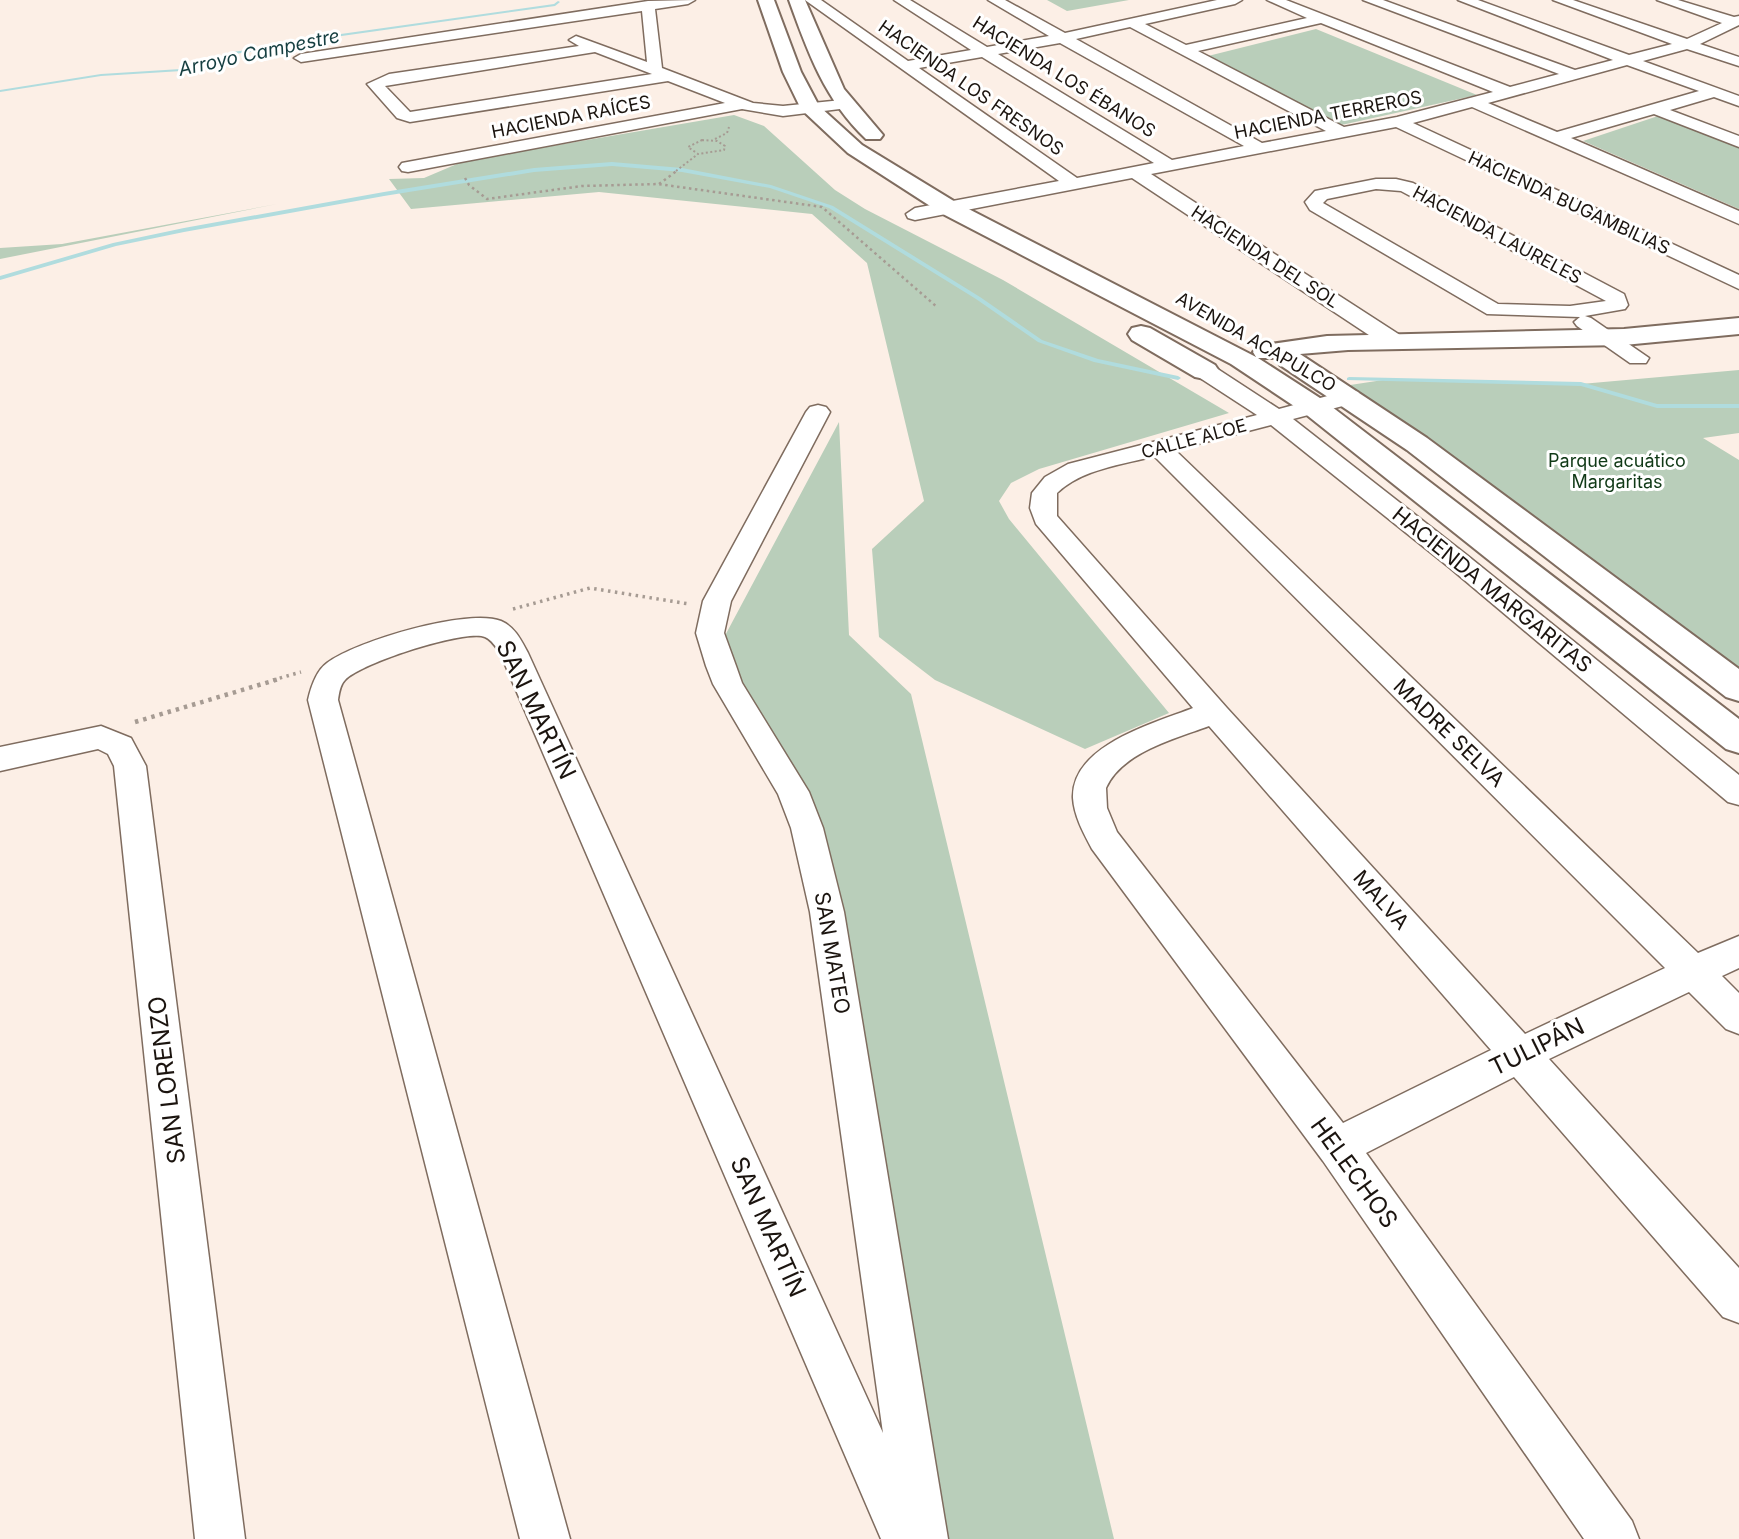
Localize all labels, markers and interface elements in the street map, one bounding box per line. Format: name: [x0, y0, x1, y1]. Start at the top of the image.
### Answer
street label: HACIENDA LOS ÉBANOS: [969, 11, 1160, 141]
street label: HACIENDA LOS FRESNOS: [875, 16, 1068, 160]
water label: Arroyo Campestre: [175, 24, 342, 81]
street label: HACIENDA TERREROS: [1232, 86, 1424, 143]
street label: HACIENDA RAÍCES: [489, 90, 652, 142]
street label: HACIENDA BUGAMBILIAS: [1465, 147, 1673, 259]
street label: HACIENDA LAURELES: [1409, 181, 1585, 288]
street label: HACIENDA DEL SOL: [1187, 201, 1343, 312]
street label: AVENIDA ACAPULCO: [1173, 287, 1340, 396]
street label: CALLE ALOE: [1139, 414, 1249, 463]
park label: Parque acuático Margaritas: [1548, 450, 1686, 492]
street label: HACIENDA MARGARITAS: [1388, 501, 1597, 678]
street label: SAN MARTÍN: [490, 635, 583, 784]
street label: MADRE SELVA: [1389, 673, 1510, 792]
street label: MALVA: [1348, 865, 1415, 935]
street label: SAN MATEO: [809, 890, 856, 1016]
street label: SAN LORENZO: [142, 995, 191, 1166]
street label: TULIPÁN: [1484, 1010, 1589, 1082]
street label: HELECHOS: [1305, 1112, 1404, 1234]
street label: SAN MARTÍN: [725, 1152, 813, 1301]

